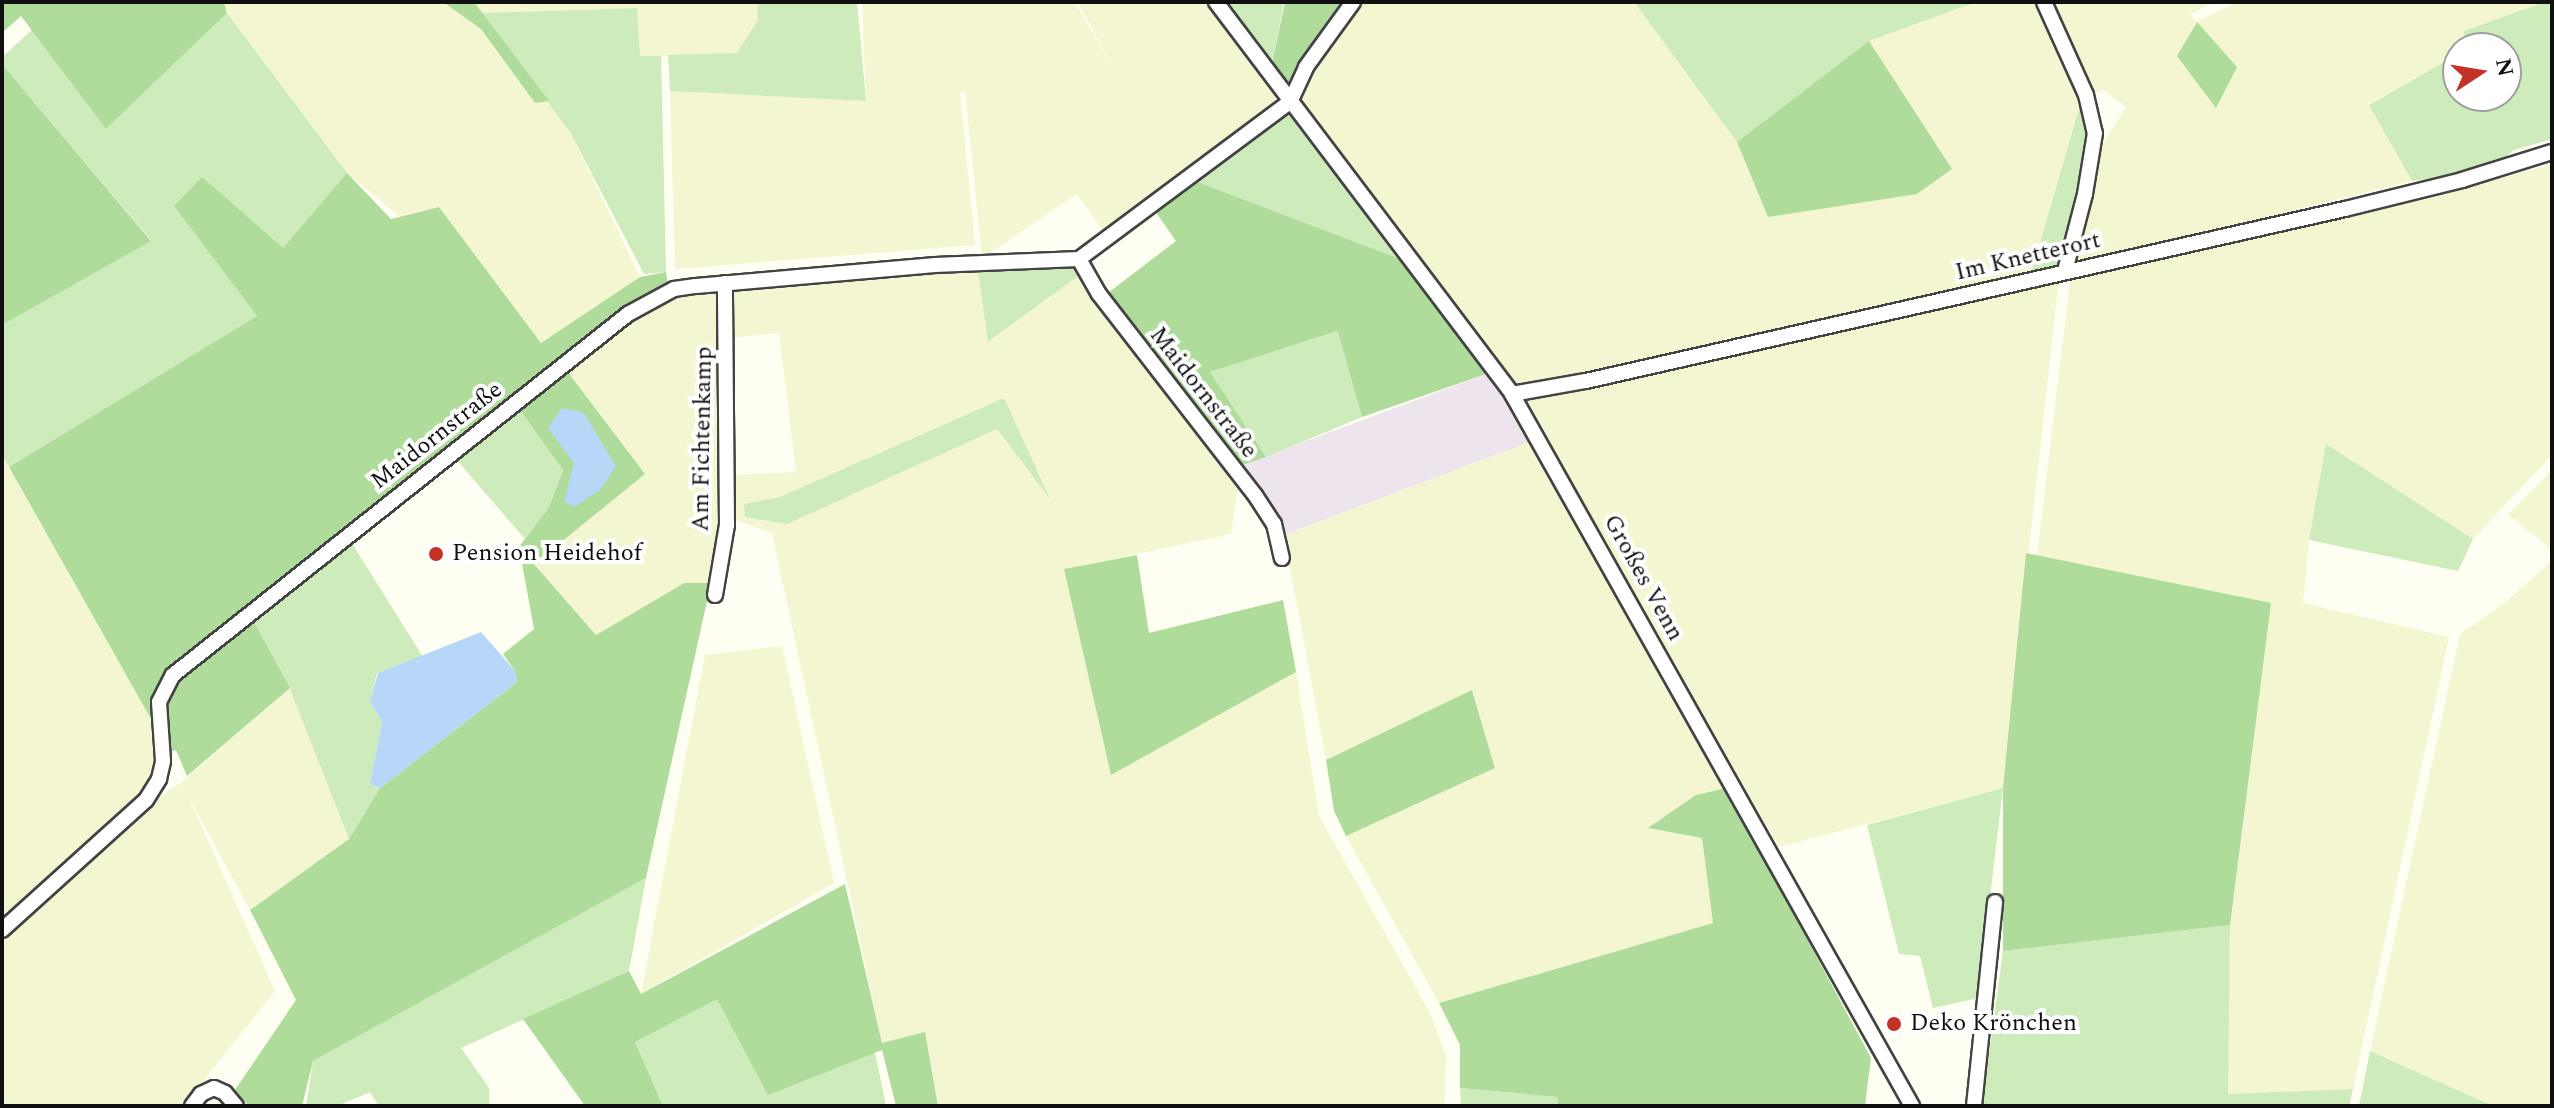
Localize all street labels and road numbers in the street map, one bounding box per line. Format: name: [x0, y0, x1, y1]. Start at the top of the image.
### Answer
street label: Im Knetterort: [1953, 226, 2103, 288]
street label: Maidornstraße: [1143, 322, 1263, 464]
street label: Am Fichtenkamp: [687, 346, 719, 532]
street label: Maidornstraße: [366, 376, 508, 496]
street label: Großes Venn: [1597, 510, 1689, 646]

